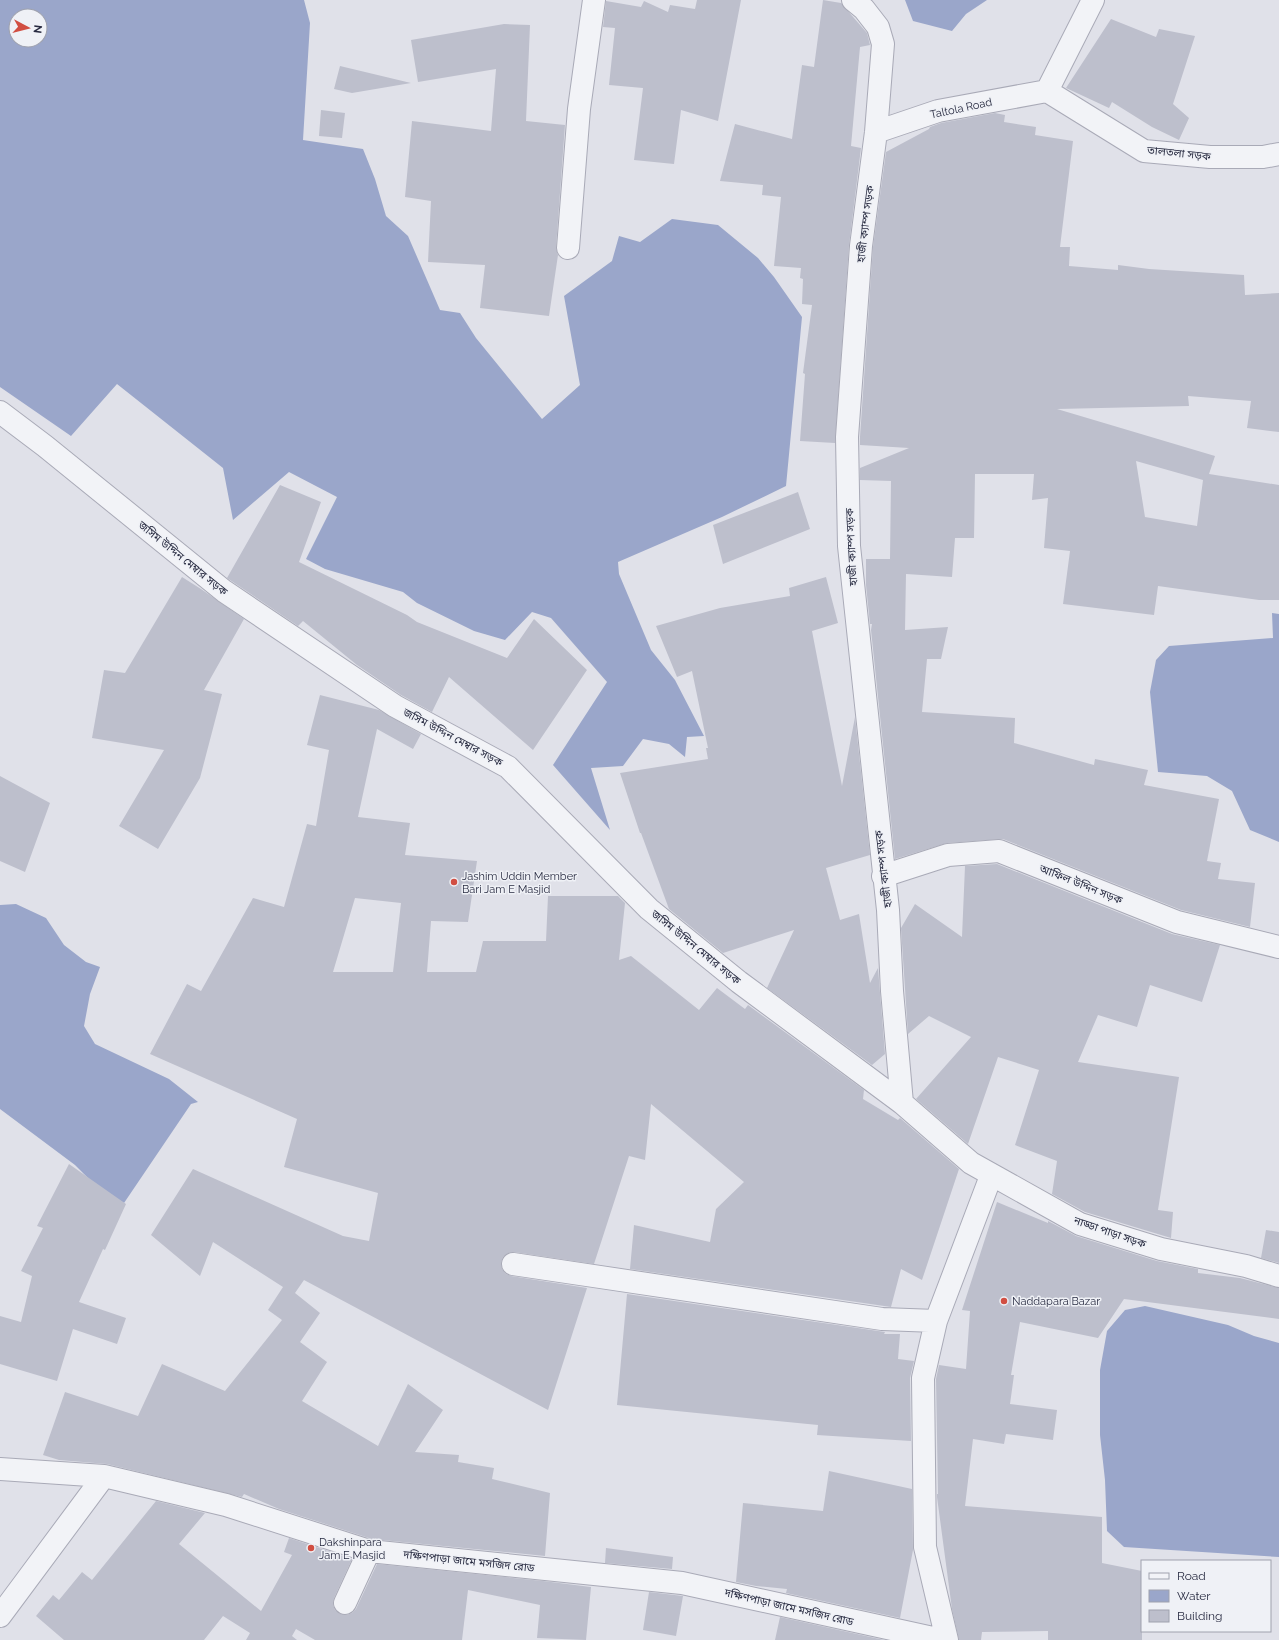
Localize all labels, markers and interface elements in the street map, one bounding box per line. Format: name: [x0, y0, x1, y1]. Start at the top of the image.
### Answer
north arrow: [8, 8, 48, 48]
text: N: [30, 24, 44, 34]
street label: Taltola Road: [929, 96, 993, 121]
street label: তালতলা সড়ক: [1146, 144, 1211, 163]
street label: হাজী ক্যাম্প সড়ক: [854, 185, 877, 264]
street label: হাজী ক্যাম্প সড়ক: [843, 508, 860, 587]
street label: জসিম উদ্দিন মেম্বার সড়ক: [135, 518, 230, 598]
street label: জসিম উদ্দিন মেম্বার সড়ক: [400, 705, 505, 769]
street label: হাজী ক্যাম্প সড়ক: [872, 829, 895, 909]
street label: আফিল উদ্দিন সড়ক: [1037, 862, 1124, 907]
place label: Jashim Uddin Member Bari Jam E Masjid: [462, 870, 577, 896]
marker: Jashim Uddin Member Bari Jam E Masjid: [449, 877, 459, 887]
street label: জসিম উদ্দিন মেম্বার সড়ক: [648, 907, 743, 987]
street label: নাড্ডা পাড়া সড়ক: [1071, 1214, 1148, 1251]
place label: Naddapara Bazar: [1012, 1295, 1100, 1308]
marker: Naddapara Bazar: [999, 1296, 1009, 1306]
place label: Dakshinpara Jam E Masjid: [319, 1536, 385, 1562]
marker: Dakshinpara Jam E Masjid: [306, 1543, 316, 1553]
street label: দক্ষিণপাড়া জামে মসজিদ রোড: [402, 1548, 535, 1575]
legend: [1141, 1560, 1271, 1632]
text: Road: [1177, 1569, 1206, 1583]
street label: দক্ষিণপাড়া জামে মসজিদ রোড: [722, 1586, 855, 1629]
text: Water: [1177, 1589, 1211, 1603]
text: Building: [1177, 1609, 1223, 1623]

